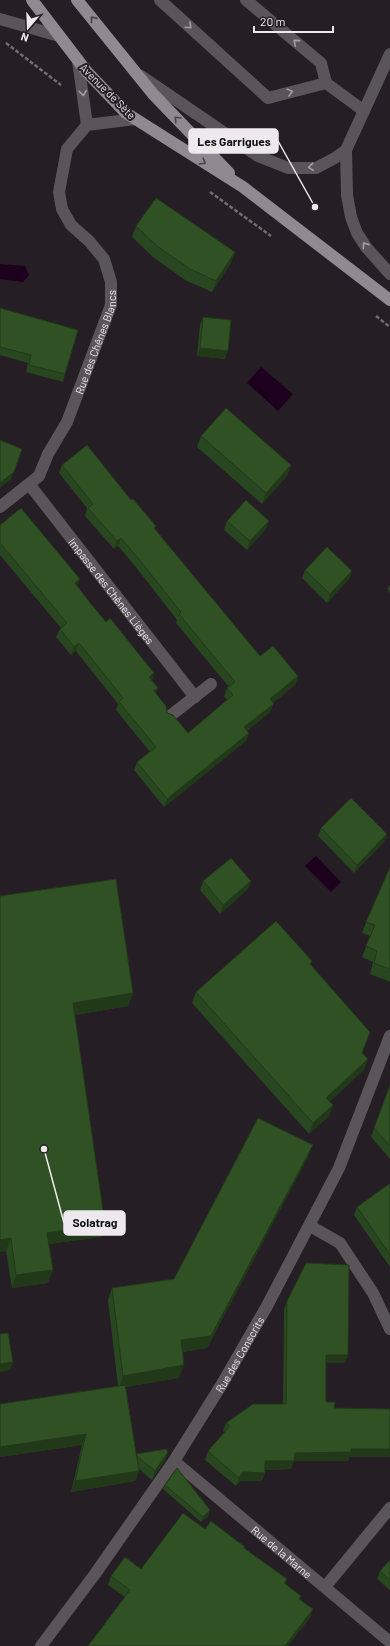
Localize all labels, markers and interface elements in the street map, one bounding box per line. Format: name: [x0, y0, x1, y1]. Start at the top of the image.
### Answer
north arrow: [8, 8, 48, 48]
scale bar: [254, 8, 333, 34]
text: 20 m: [260, 14, 286, 28]
one-way arrow: [90, 17, 97, 24]
one-way arrow: [184, 22, 192, 29]
text: N: [19, 31, 30, 45]
one-way arrow: [294, 40, 301, 47]
street label: Avenue de Sète: [78, 61, 139, 122]
one-way arrow: [287, 89, 294, 97]
one-way arrow: [78, 90, 87, 96]
one-way arrow: [175, 116, 182, 123]
callout: Les Garrigues: [189, 129, 278, 153]
text: Les Garrigues: [197, 134, 271, 148]
one-way arrow: [198, 157, 205, 164]
one-way arrow: [308, 163, 315, 172]
one-way arrow: [363, 242, 370, 249]
street label: Rue des Chênes Blancs: [72, 290, 118, 396]
street label: Impasse des Chênes Lièges: [67, 535, 157, 646]
callout: Solatrag: [64, 1211, 125, 1235]
text: Solatrag: [72, 1215, 118, 1229]
street label: Rue des Conscrits: [212, 1314, 266, 1395]
street label: Rue de la Marne: [249, 1523, 315, 1581]

